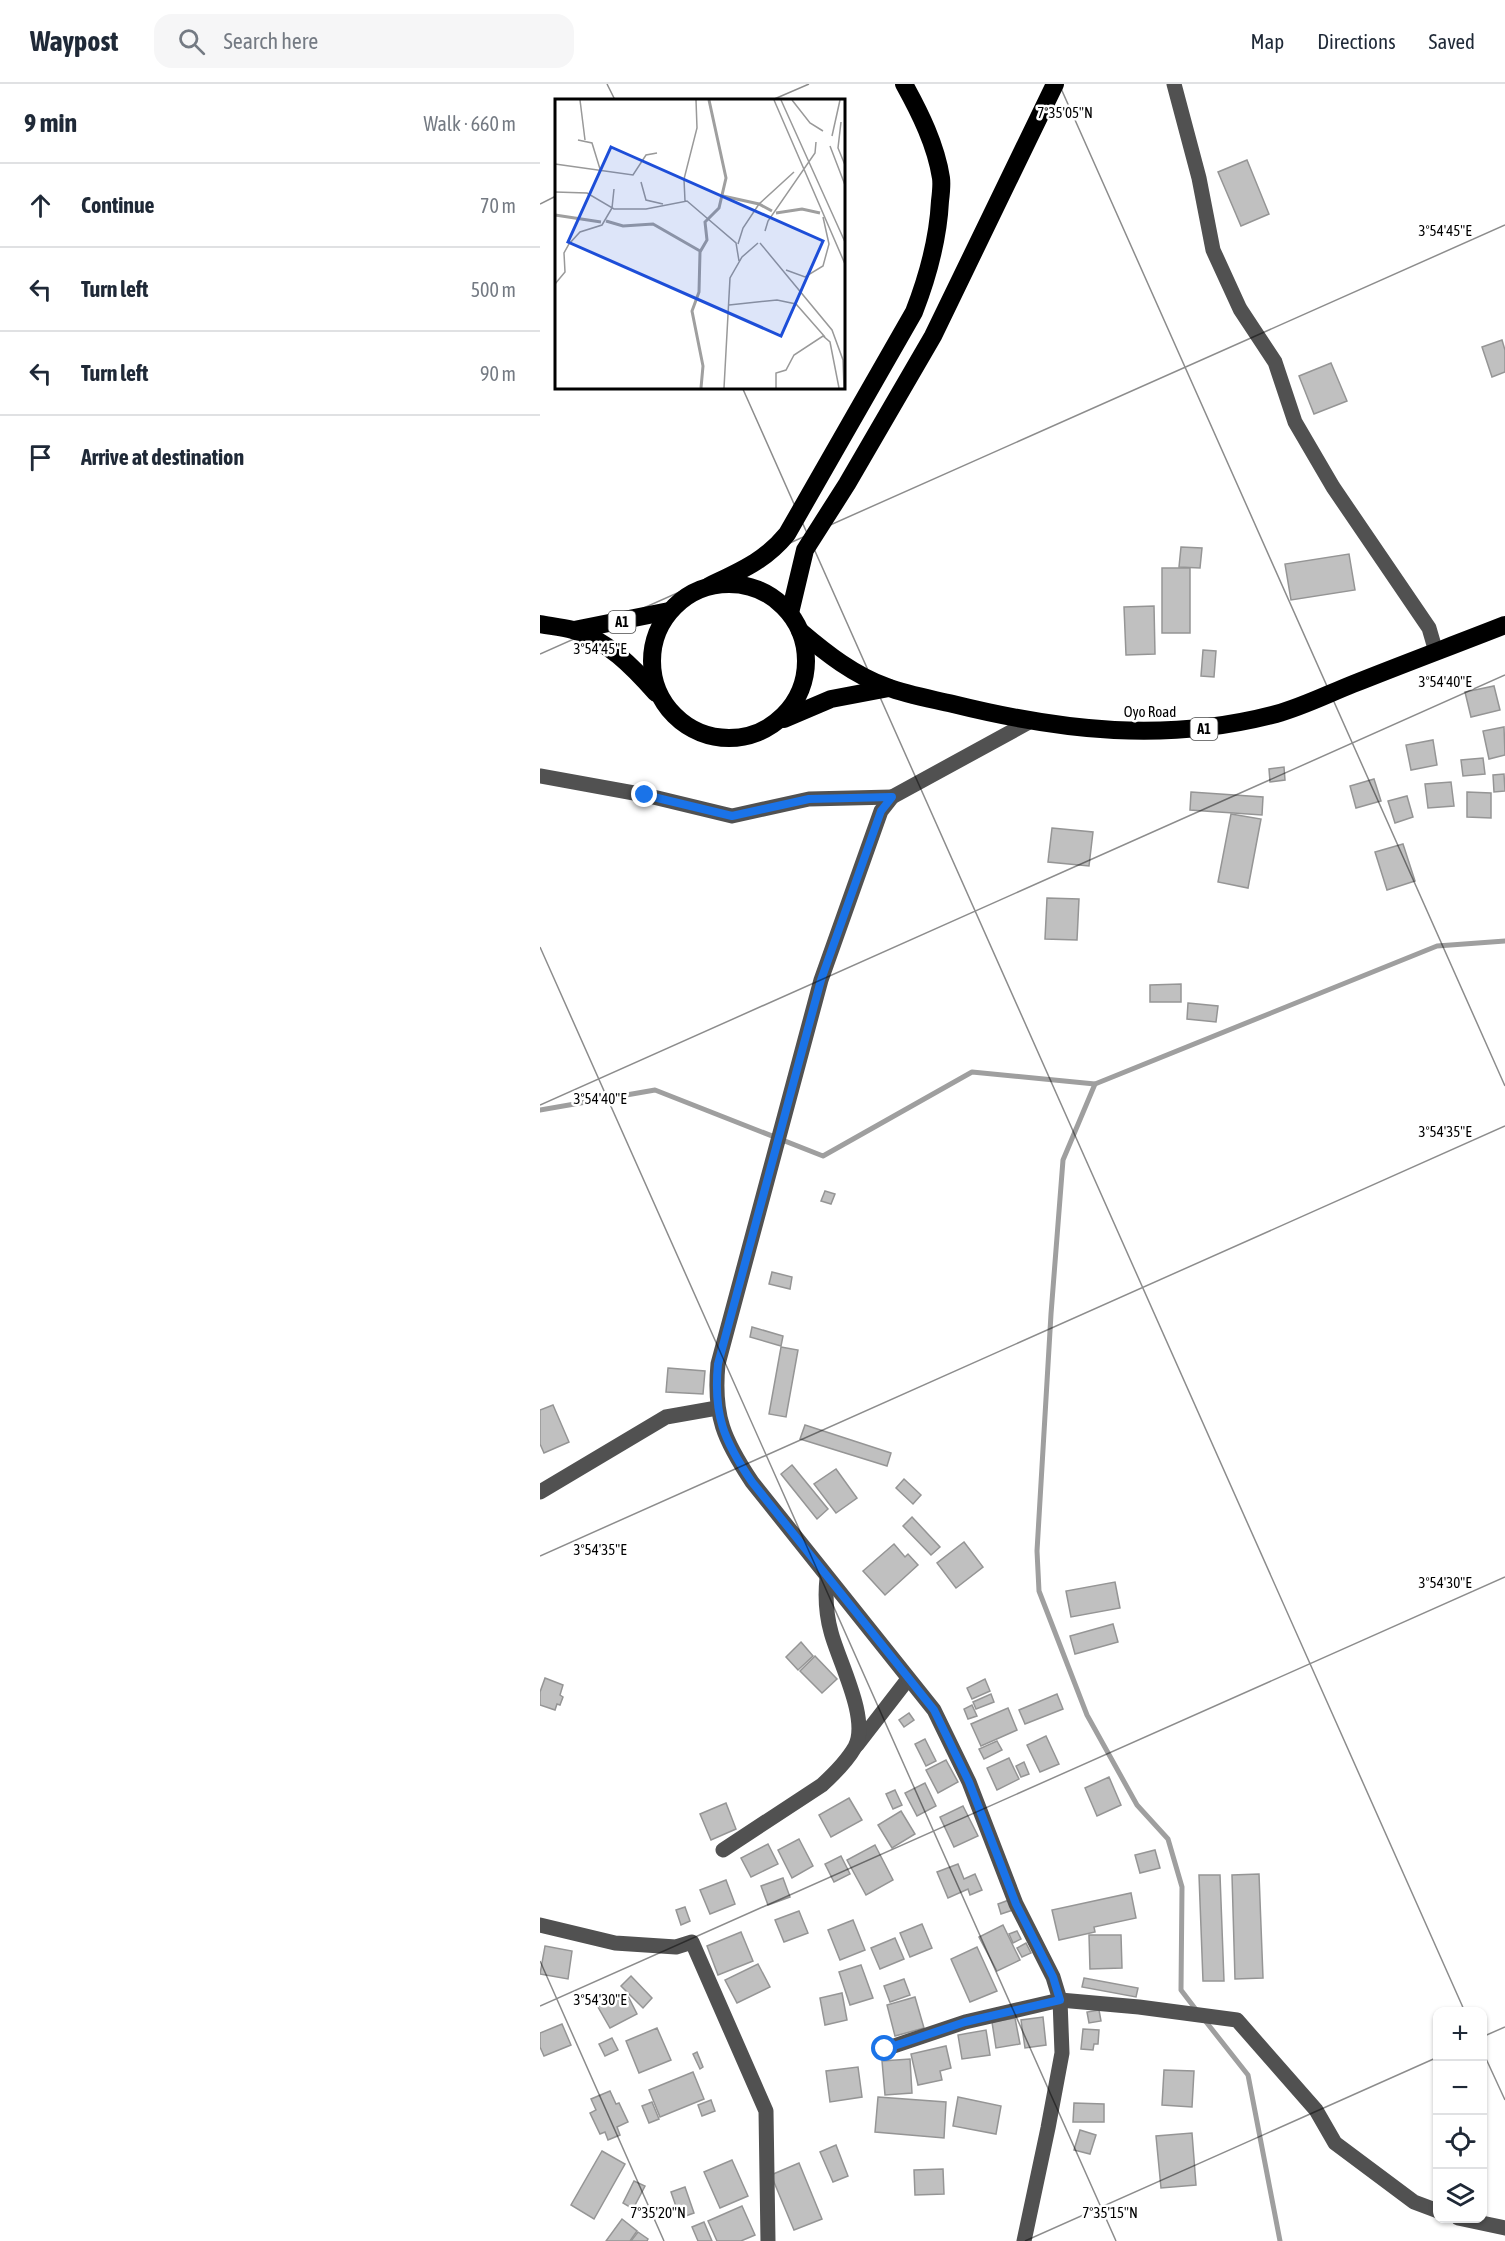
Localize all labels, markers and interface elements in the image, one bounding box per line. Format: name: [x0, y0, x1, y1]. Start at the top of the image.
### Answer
search box: [154, 14, 574, 68]
text: Waypost: [30, 25, 118, 57]
icon: search: [175, 25, 208, 58]
text: Search here: [223, 28, 318, 54]
text: Map: [1250, 29, 1284, 53]
text: Directions: [1317, 29, 1396, 53]
text: Saved: [1429, 29, 1475, 53]
inset map: [555, 99, 844, 388]
text: 7°35'05"N: [1037, 104, 1093, 121]
text: 9 min: [24, 108, 77, 138]
text: Walk · 660 m: [424, 112, 516, 135]
icon: ahead: [24, 189, 57, 222]
text: Continue: [81, 192, 155, 218]
text: 70 m: [480, 194, 516, 217]
text: 3°54'45"E: [1418, 222, 1472, 239]
icon: left: [24, 273, 57, 306]
text: Turn left: [81, 276, 148, 302]
text: 500 m: [471, 278, 516, 301]
icon: left: [24, 357, 57, 390]
text: Turn left: [81, 360, 148, 386]
text: 90 m: [480, 362, 516, 385]
icon: arrive: [24, 441, 57, 474]
text: Arrive at destination: [81, 444, 244, 470]
road number: A1: [608, 611, 636, 633]
text: 3°54'45"E: [573, 640, 627, 657]
text: 3°54'40"E: [1418, 673, 1472, 690]
street label: Oyo Road: [1124, 703, 1176, 720]
road number: A1: [1190, 718, 1218, 740]
route end: [631, 781, 657, 807]
text: 3°54'40"E: [573, 1090, 627, 1107]
text: 3°54'35"E: [1418, 1123, 1472, 1140]
text: 3°54'35"E: [573, 1541, 627, 1558]
text: 3°54'30"E: [1418, 1574, 1472, 1591]
text: 3°54'30"E: [573, 1991, 627, 2008]
map controls: [1433, 2007, 1487, 2223]
button: +: [1433, 2007, 1487, 2061]
route start: [871, 2035, 897, 2061]
button: −: [1433, 2061, 1487, 2115]
button: locate: [1433, 2115, 1487, 2169]
button: layers: [1433, 2169, 1487, 2223]
text: 7°35'20"N: [630, 2204, 686, 2221]
text: 7°35'15"N: [1082, 2204, 1138, 2221]

